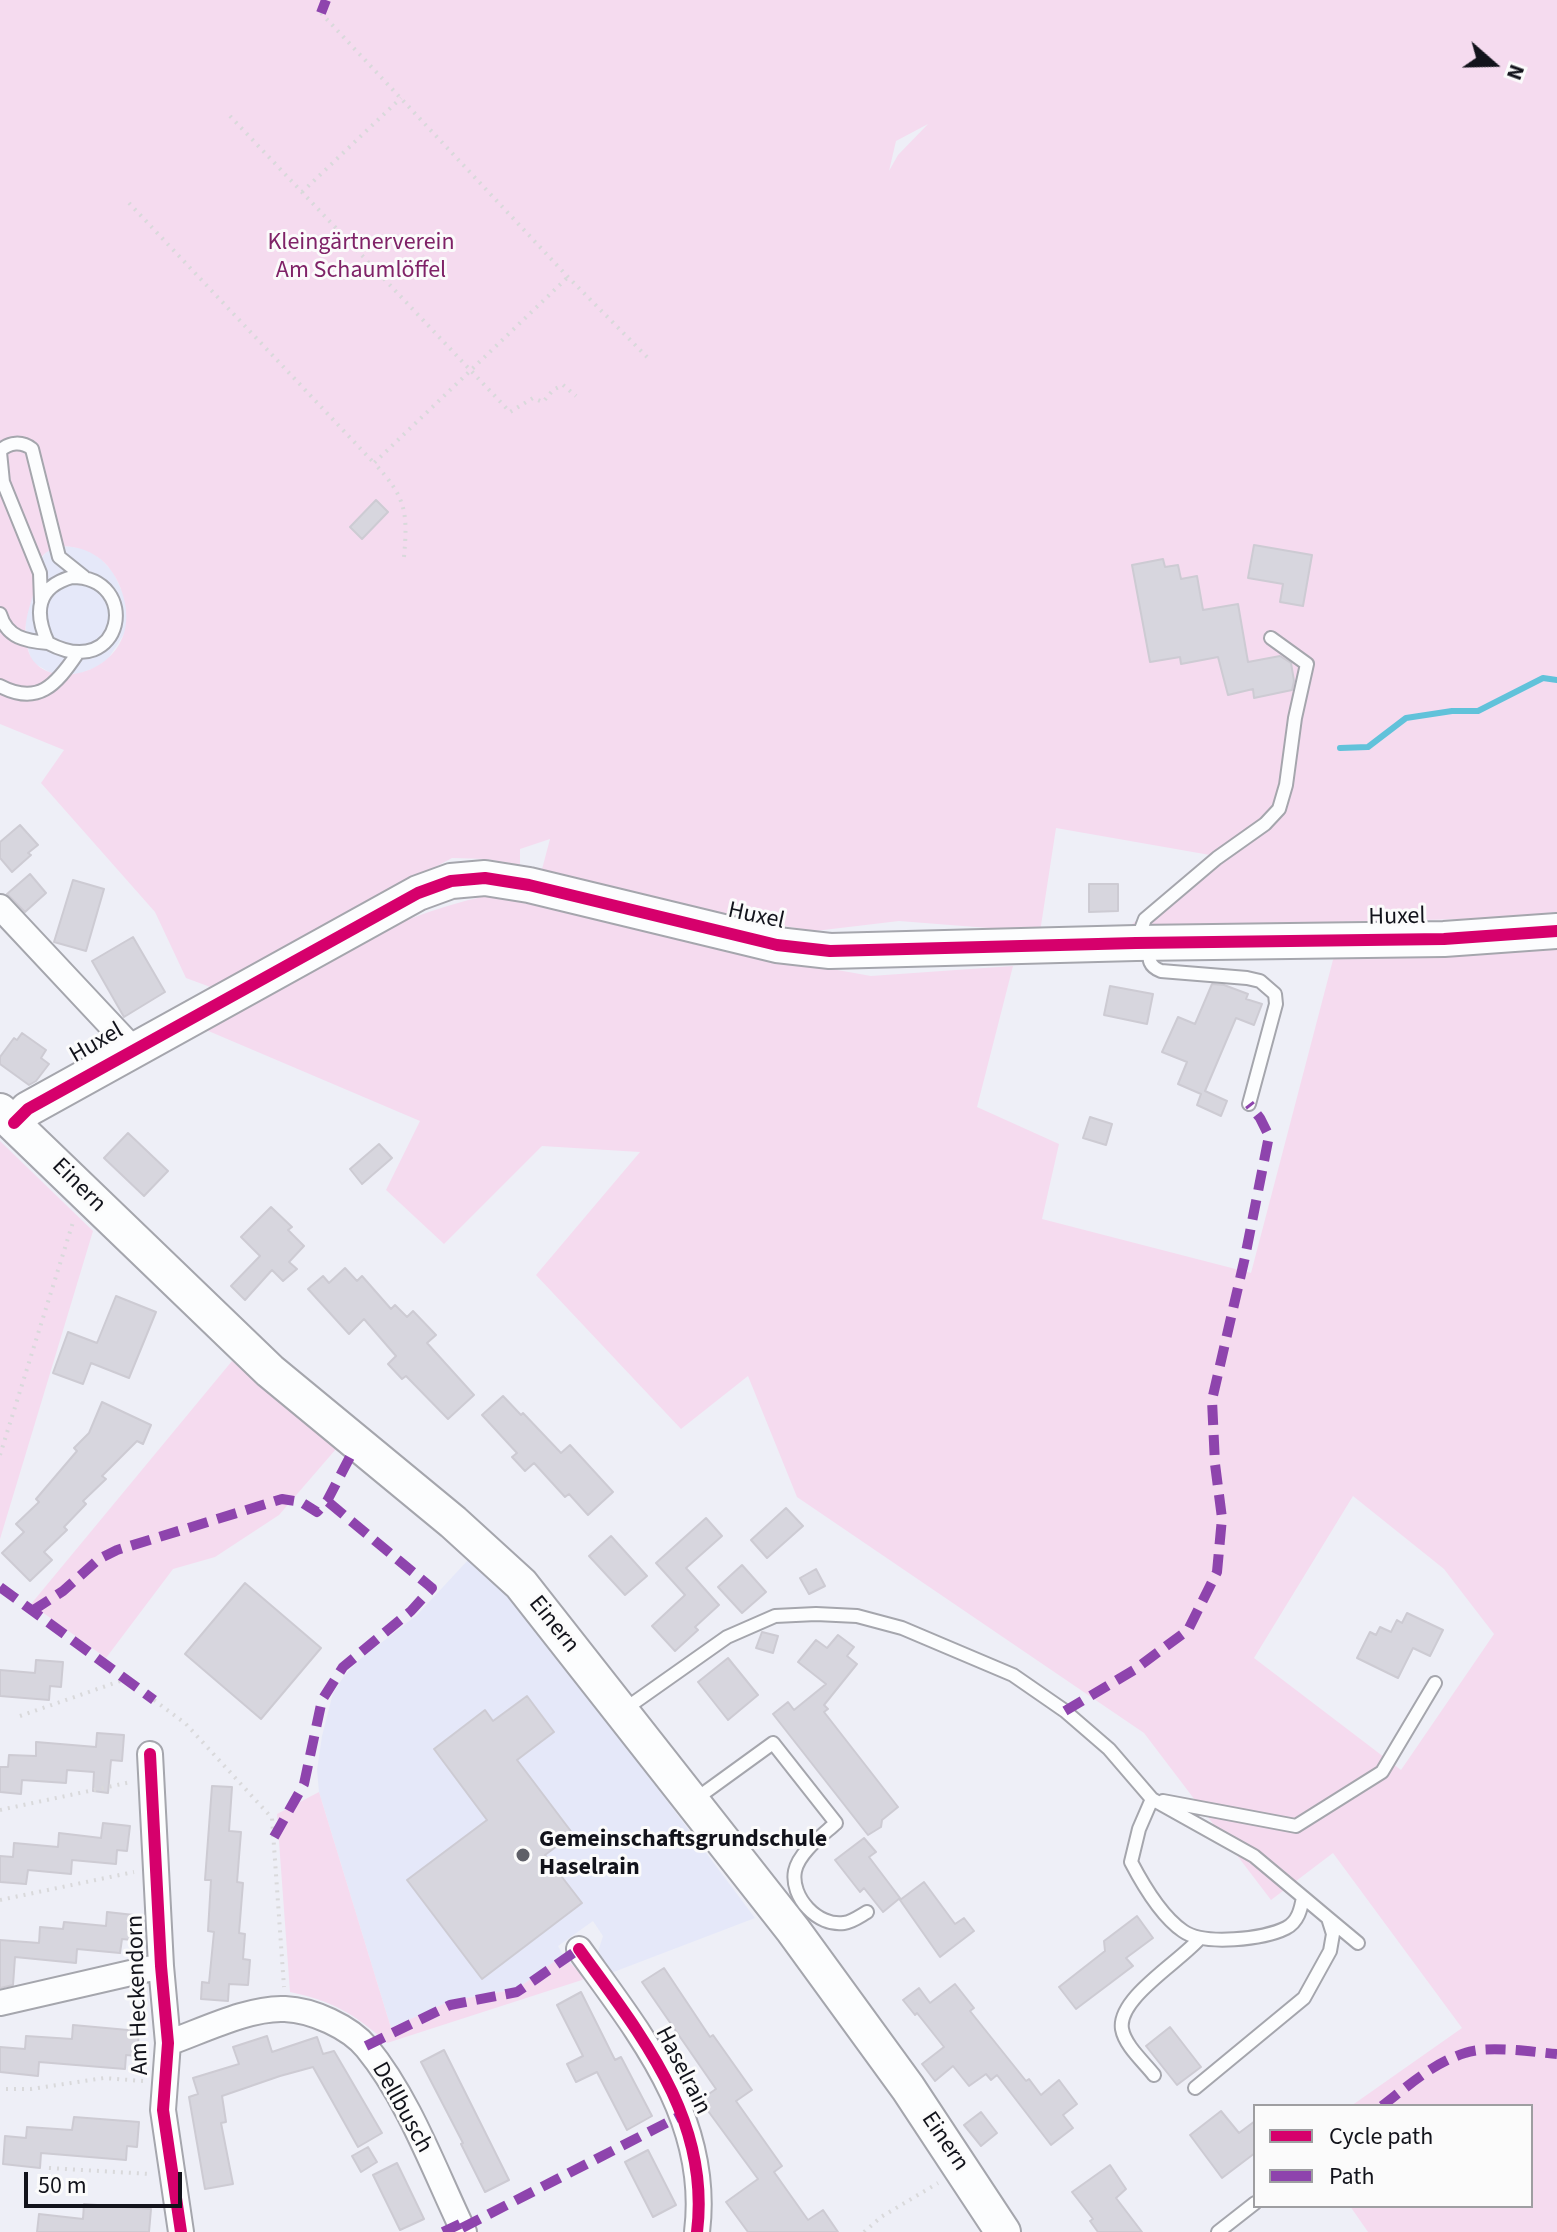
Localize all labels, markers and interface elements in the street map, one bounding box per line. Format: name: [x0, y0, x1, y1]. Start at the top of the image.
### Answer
north arrow: [1453, 24, 1533, 104]
text: N: [1498, 60, 1533, 85]
park label: Kleingärtnerverein Am Schaumlöffel: [267, 230, 455, 286]
street label: Huxel: [725, 897, 787, 937]
street label: Huxel: [1368, 903, 1426, 933]
street label: Huxel: [65, 1017, 129, 1071]
street label: Einern: [45, 1153, 111, 1219]
street label: Einern: [521, 1591, 585, 1659]
place label: Gemeinschaftsgrundschule Haselrain: [539, 1827, 827, 1883]
marker: Gemeinschaftsgrundschule Haselrain: [514, 1846, 532, 1864]
street label: Am Heckendorn: [122, 1914, 156, 2076]
street label: Haselrain: [648, 2022, 716, 2120]
street label: Dellbusch: [364, 2058, 438, 2158]
legend: [1253, 2104, 1533, 2208]
street label: Einern: [914, 2107, 974, 2177]
text: Cycle path: [1329, 2119, 1433, 2154]
scale bar: [28, 2156, 186, 2206]
text: Path: [1329, 2159, 1375, 2194]
text: 50 m: [38, 2168, 87, 2203]

